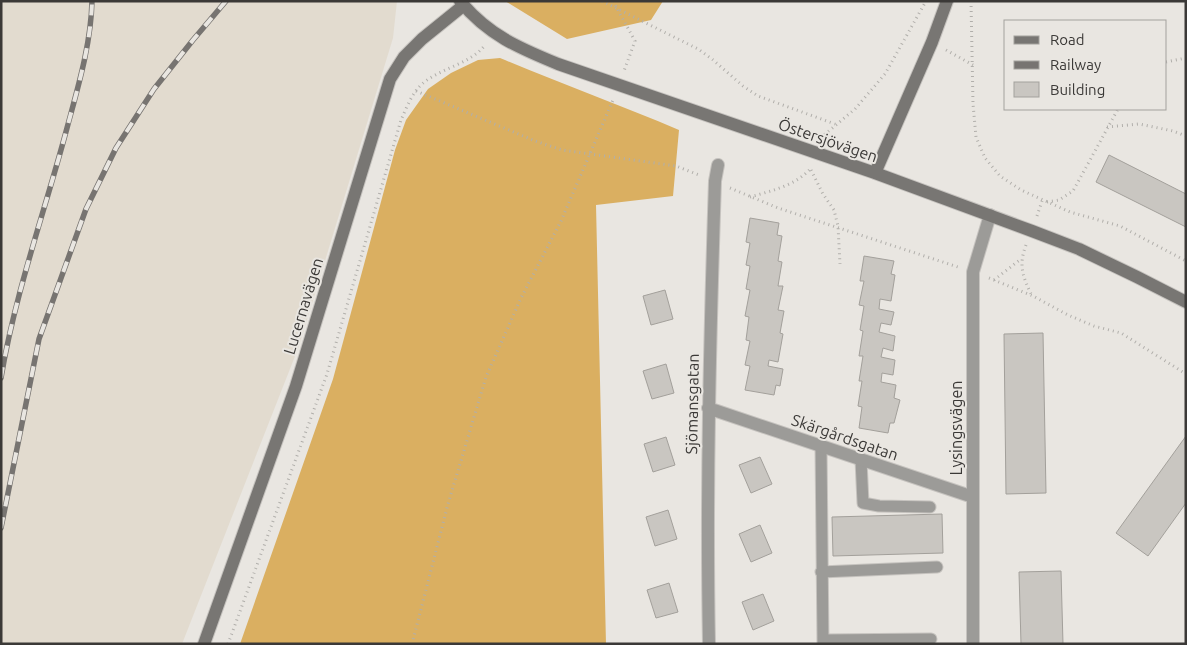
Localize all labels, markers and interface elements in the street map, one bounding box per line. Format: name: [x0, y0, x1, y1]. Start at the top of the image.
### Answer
legend: [1004, 20, 1167, 110]
text: Road: [1050, 31, 1085, 48]
text: Railway: [1050, 56, 1101, 73]
text: Building: [1050, 81, 1105, 98]
street label: Östersjövägen: [776, 115, 880, 165]
street label: Lucernavägen: [280, 256, 326, 356]
street label: Sjömansgatan: [682, 353, 702, 455]
street label: Lysingsvägen: [947, 381, 965, 475]
street label: Skärgårdsgatan: [789, 410, 901, 464]

